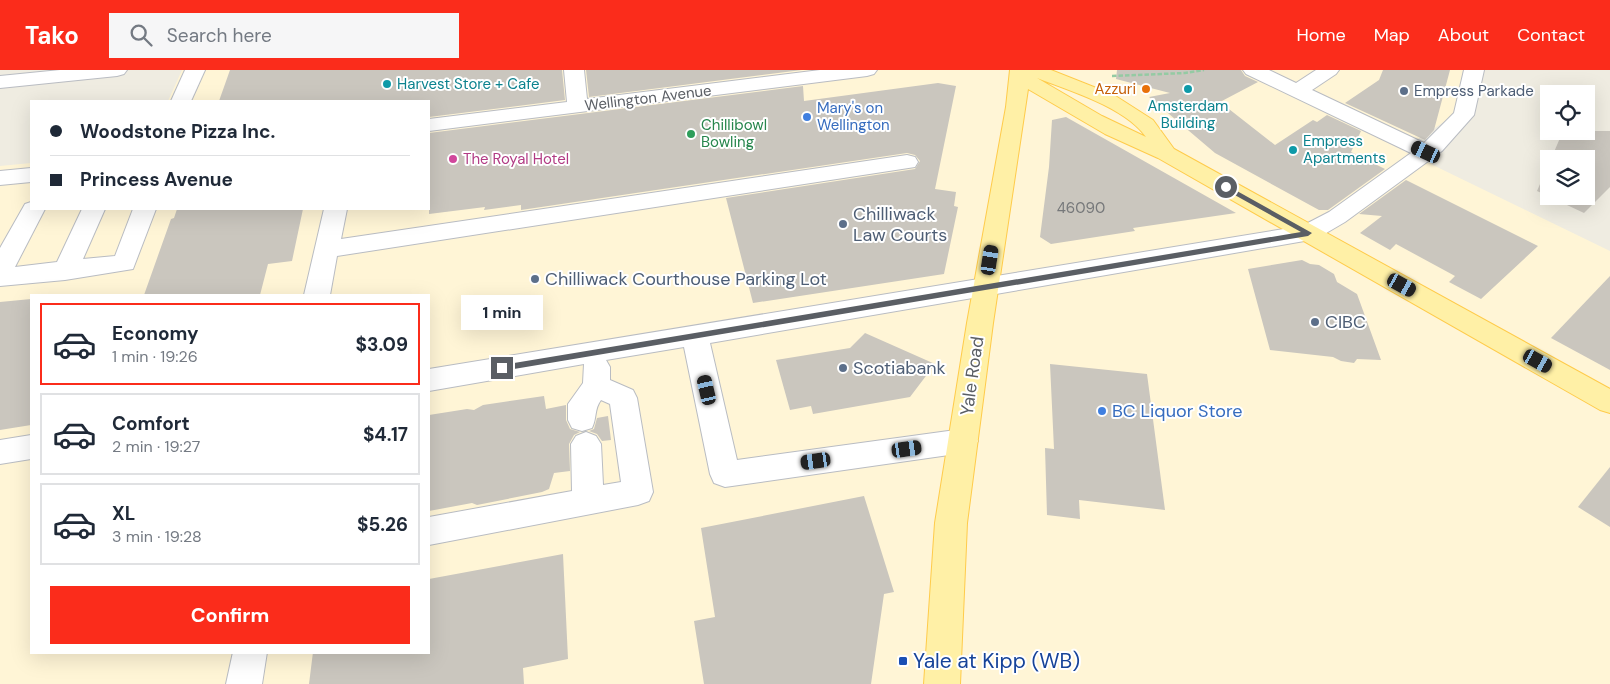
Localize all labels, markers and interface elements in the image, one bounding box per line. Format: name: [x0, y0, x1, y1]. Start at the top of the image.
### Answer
search box: [109, 13, 459, 58]
text: Tako: [25, 20, 79, 51]
icon: search: [127, 21, 155, 49]
text: Search here: [167, 23, 272, 48]
text: Home: [1296, 23, 1346, 47]
text: Map: [1374, 23, 1410, 47]
text: About: [1438, 23, 1489, 47]
text: Contact: [1517, 23, 1585, 47]
place label: Harvest Store + Cafe: [397, 74, 540, 94]
marker: Harvest Store + Cafe: [381, 78, 393, 90]
place label: Azzuri: [1095, 79, 1136, 99]
street label: Wellington Avenue: [583, 80, 713, 116]
place label: Empress Parkade: [1414, 81, 1534, 101]
marker: Azzuri: [1140, 83, 1152, 95]
marker: Amsterdam Building: [1182, 83, 1194, 95]
marker: Empress Parkade: [1398, 85, 1410, 97]
map controls: [1540, 85, 1595, 205]
button: locate: [1540, 85, 1595, 140]
place label: Amsterdam Building: [1148, 96, 1228, 133]
place label: Mary's on Wellington: [817, 98, 890, 135]
marker: Mary's on Wellington: [801, 111, 813, 123]
place label: Chillibowl Bowling: [701, 115, 767, 152]
text: Woodstone Pizza Inc.: [80, 119, 275, 144]
marker: Chillibowl Bowling: [685, 128, 697, 140]
place label: Empress Apartments: [1303, 131, 1386, 168]
car: [1409, 139, 1442, 165]
marker: Empress Apartments: [1287, 144, 1299, 156]
place label: The Royal Hotel: [463, 149, 569, 169]
button: layers: [1540, 150, 1595, 205]
marker: The Royal Hotel: [447, 153, 459, 165]
text: Princess Avenue: [80, 167, 233, 192]
route start: [1215, 176, 1237, 198]
house number: 46090: [1057, 198, 1105, 218]
place label: Chilliwack Law Courts: [853, 202, 947, 247]
marker: Chilliwack Law Courts: [837, 218, 849, 230]
car: [980, 244, 999, 276]
place label: Chilliwack Courthouse Parking Lot: [545, 267, 827, 291]
car: [1385, 271, 1418, 299]
marker: Chilliwack Courthouse Parking Lot: [529, 273, 541, 285]
callout: 1 min: [461, 296, 543, 330]
text: 1 min: [483, 302, 521, 323]
place label: CIBC: [1325, 310, 1366, 334]
marker: CIBC: [1309, 316, 1321, 328]
text: Economy: [112, 321, 199, 346]
icon: car: [52, 322, 97, 367]
text: $3.09: [356, 332, 408, 357]
street label: Yale Road: [955, 335, 989, 417]
text: 1 min · 19:26: [112, 346, 198, 367]
car: [1521, 347, 1554, 375]
place label: Scotiabank: [853, 356, 946, 380]
route end: [491, 357, 513, 379]
marker: Scotiabank: [837, 362, 849, 374]
car: [696, 374, 717, 406]
place label: BC Liquor Store: [1112, 399, 1243, 423]
marker: BC Liquor Store: [1096, 405, 1108, 417]
text: Comfort: [112, 411, 190, 436]
icon: car: [52, 412, 97, 457]
text: $4.17: [363, 422, 408, 447]
text: 2 min · 19:27: [112, 436, 200, 457]
car: [891, 439, 922, 459]
car: [800, 451, 831, 471]
text: XL: [112, 501, 135, 526]
icon: car: [52, 502, 97, 547]
text: $5.26: [357, 512, 408, 537]
text: 3 min · 19:28: [112, 526, 202, 547]
button: Confirm: [50, 586, 410, 644]
place label: Yale at Kipp (WB): [913, 647, 1080, 675]
marker: Yale at Kipp (WB): [897, 655, 909, 667]

